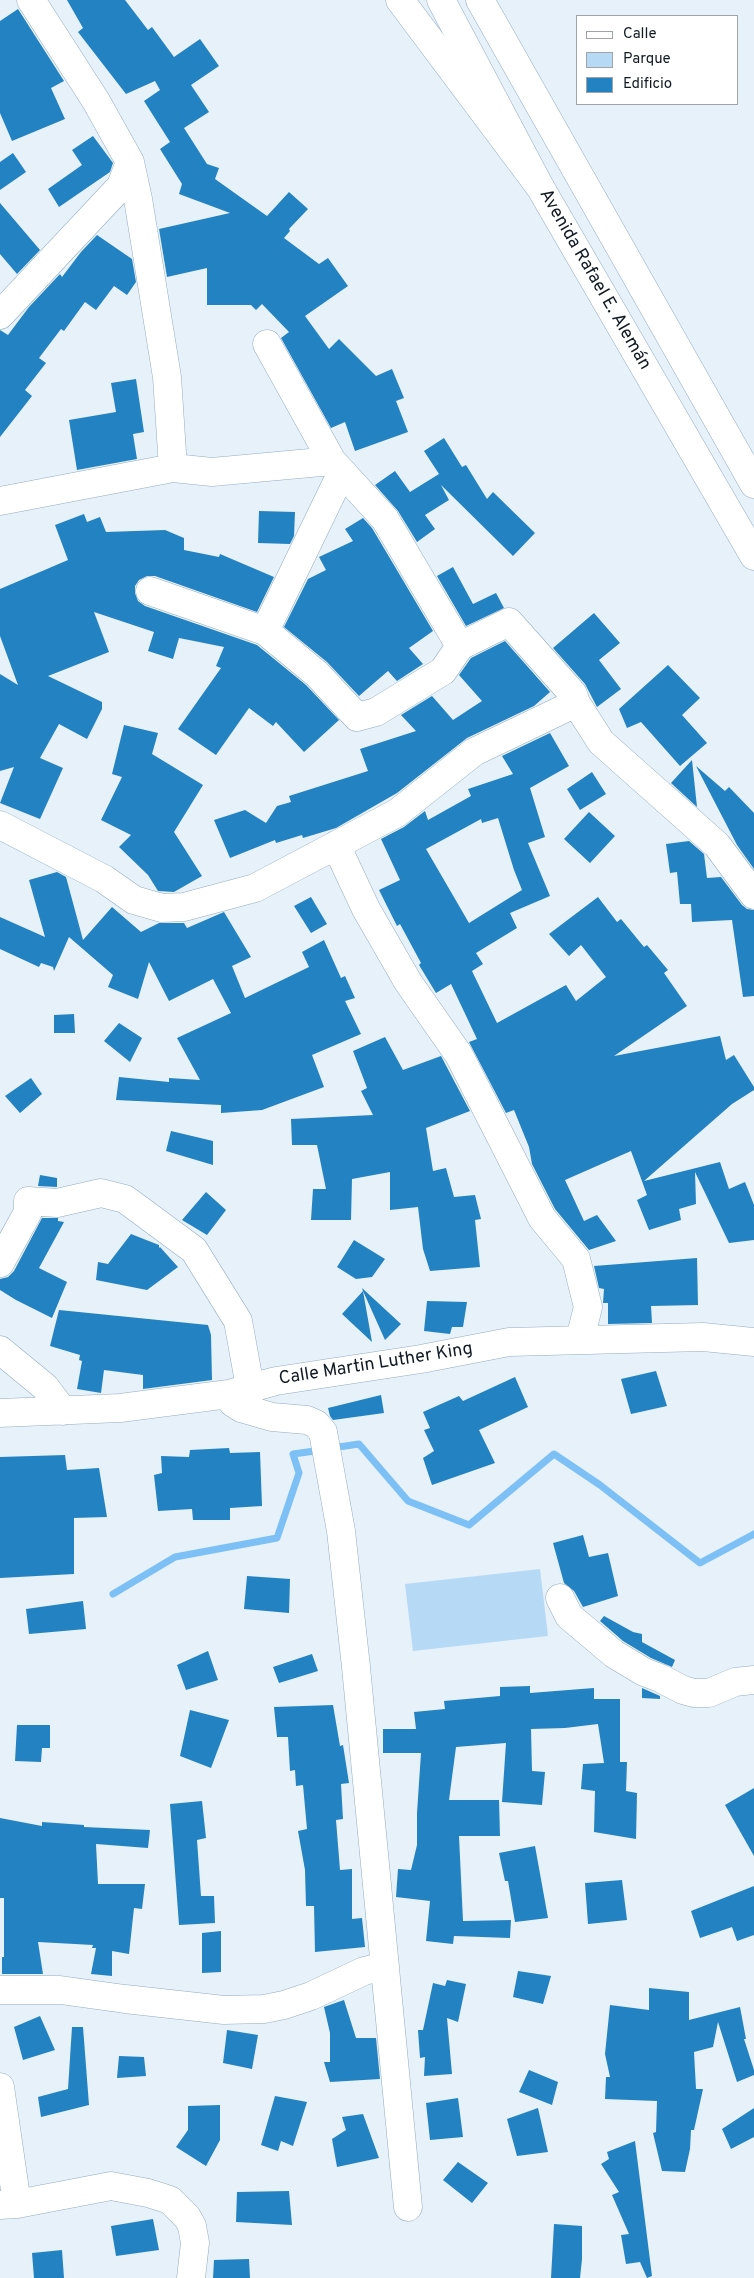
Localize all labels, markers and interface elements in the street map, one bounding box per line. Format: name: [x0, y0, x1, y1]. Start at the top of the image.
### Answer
legend: [576, 15, 739, 105]
text: Calle: [623, 25, 657, 44]
text: Parque: [623, 50, 671, 69]
text: Edificio: [623, 75, 672, 94]
street label: Avenida Rafael E. Alemán: [533, 186, 655, 374]
street label: Calle Martin Luther King: [278, 1339, 474, 1391]

